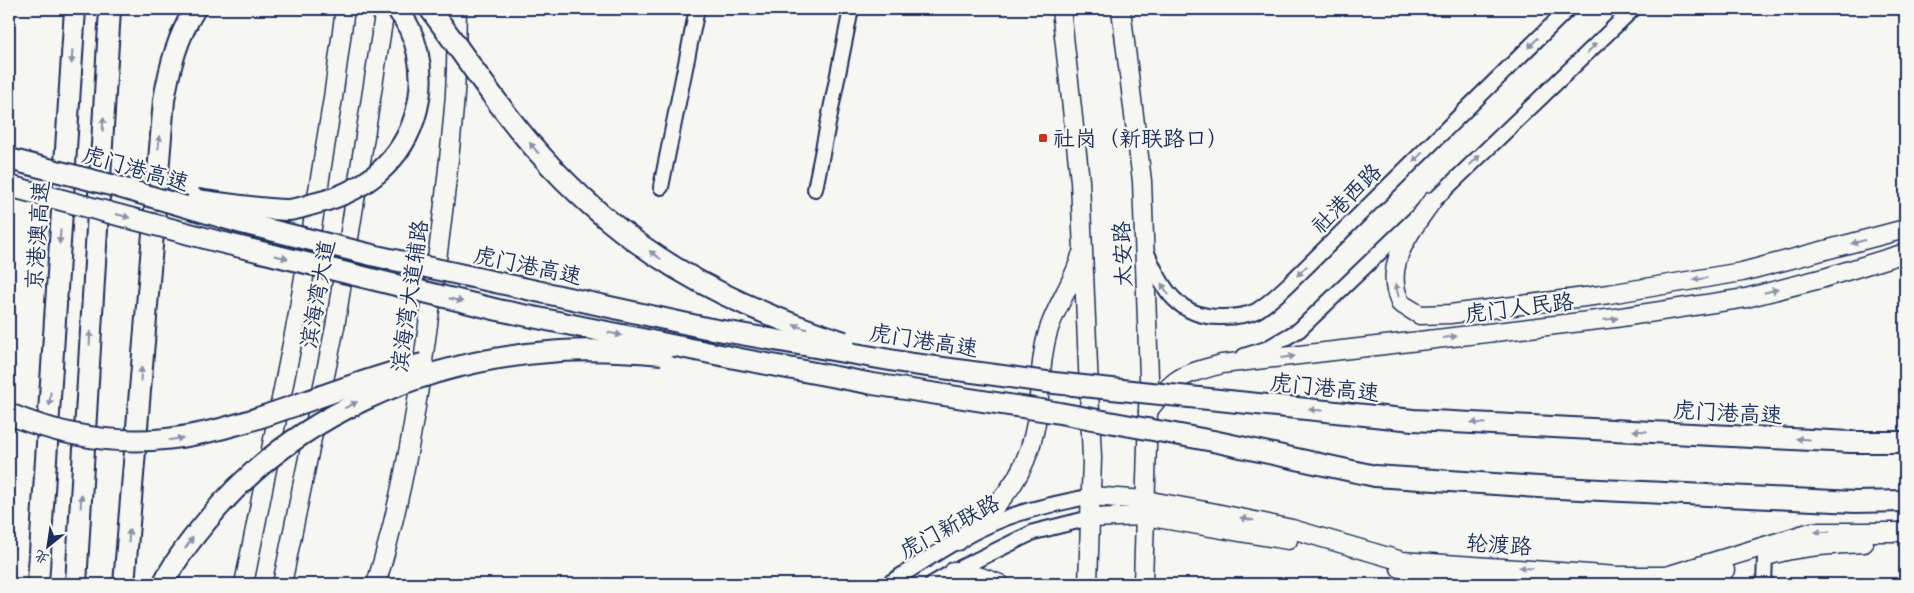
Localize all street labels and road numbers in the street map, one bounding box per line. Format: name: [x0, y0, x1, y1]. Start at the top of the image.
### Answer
street label: 虎门港高速: [78, 140, 192, 201]
street label: 社港西路: [1306, 158, 1391, 243]
street label: 京港澳高速: [20, 179, 60, 291]
street label: 滨海湾大道辅路: [385, 218, 439, 375]
street label: 太安路: [1108, 220, 1142, 287]
street label: 滨海湾大道: [295, 238, 345, 351]
street label: 虎门港高速: [470, 241, 585, 295]
street label: 虎门人民路: [1463, 287, 1576, 333]
street label: 虎门港高速: [867, 319, 980, 367]
street label: 虎门港高速: [1268, 368, 1381, 412]
street label: 虎门港高速: [1672, 396, 1784, 434]
street label: 虎门新联路: [894, 489, 1006, 569]
street label: 轮渡路: [1465, 529, 1533, 565]

